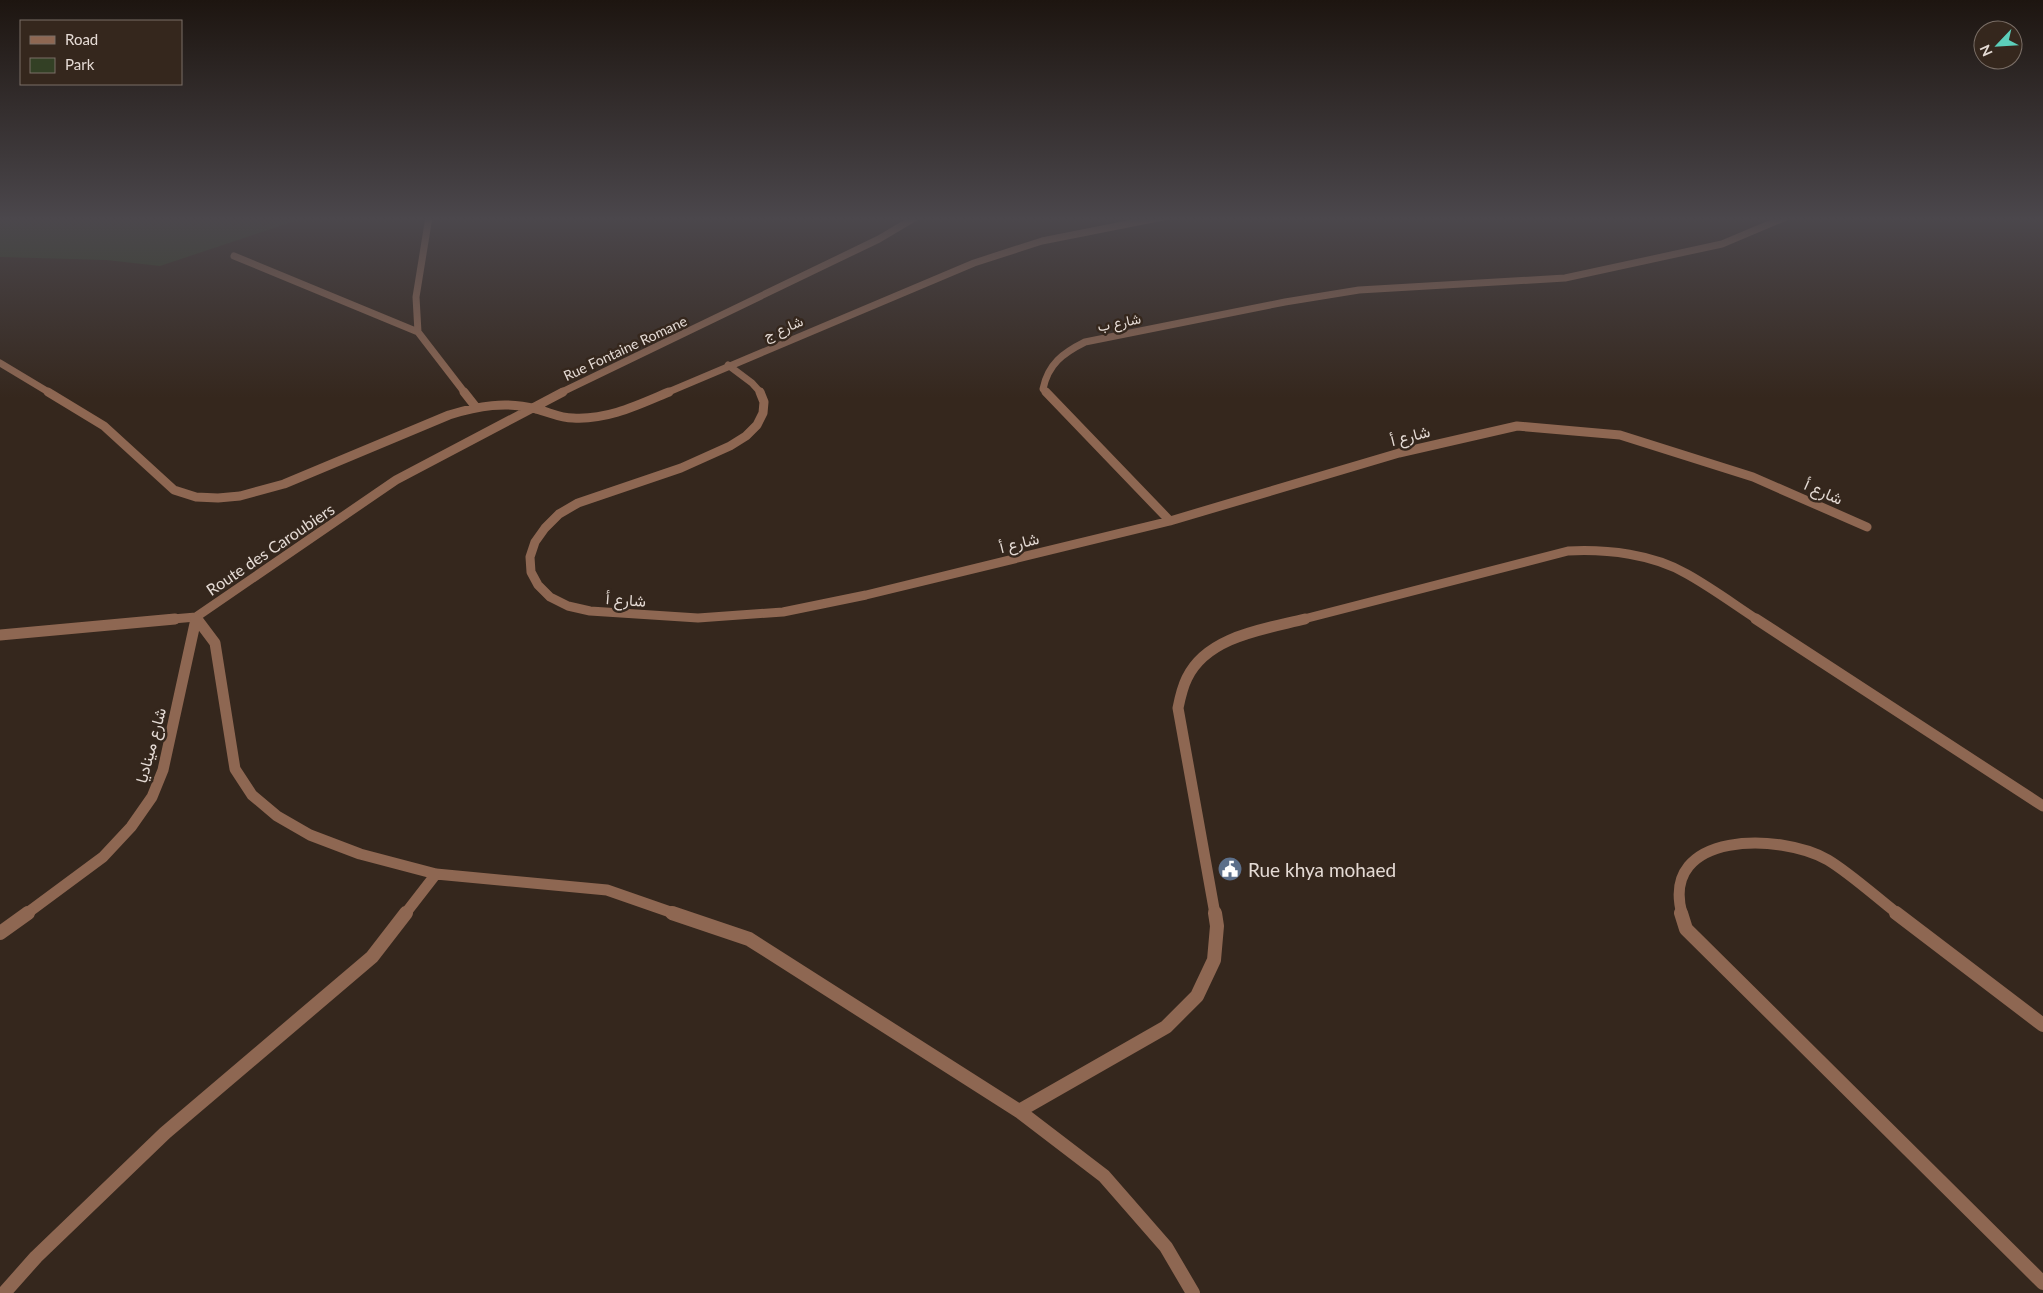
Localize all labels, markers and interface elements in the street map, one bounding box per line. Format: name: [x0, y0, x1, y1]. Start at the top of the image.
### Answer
legend: [20, 20, 182, 85]
north arrow: [1973, 20, 2023, 70]
text: Road: [65, 30, 98, 48]
text: N: [1976, 42, 1996, 59]
text: Park: [65, 55, 95, 73]
street label: شارع ب: [1096, 309, 1143, 337]
street label: Rue Fontaine Romane: [561, 312, 689, 384]
street label: شارع ج: [761, 312, 806, 347]
street label: شارع أ: [1388, 421, 1432, 452]
street label: شارع أ: [1801, 474, 1846, 511]
street label: Route des Caroubiers: [202, 499, 338, 599]
street label: شارع أ: [997, 528, 1041, 559]
street label: شارع أ: [605, 588, 647, 613]
street label: شارع ميناديا: [131, 705, 172, 785]
public building icon: Rue khya mohaed: [1217, 856, 1243, 882]
place label: Rue khya mohaed: [1248, 858, 1396, 881]

